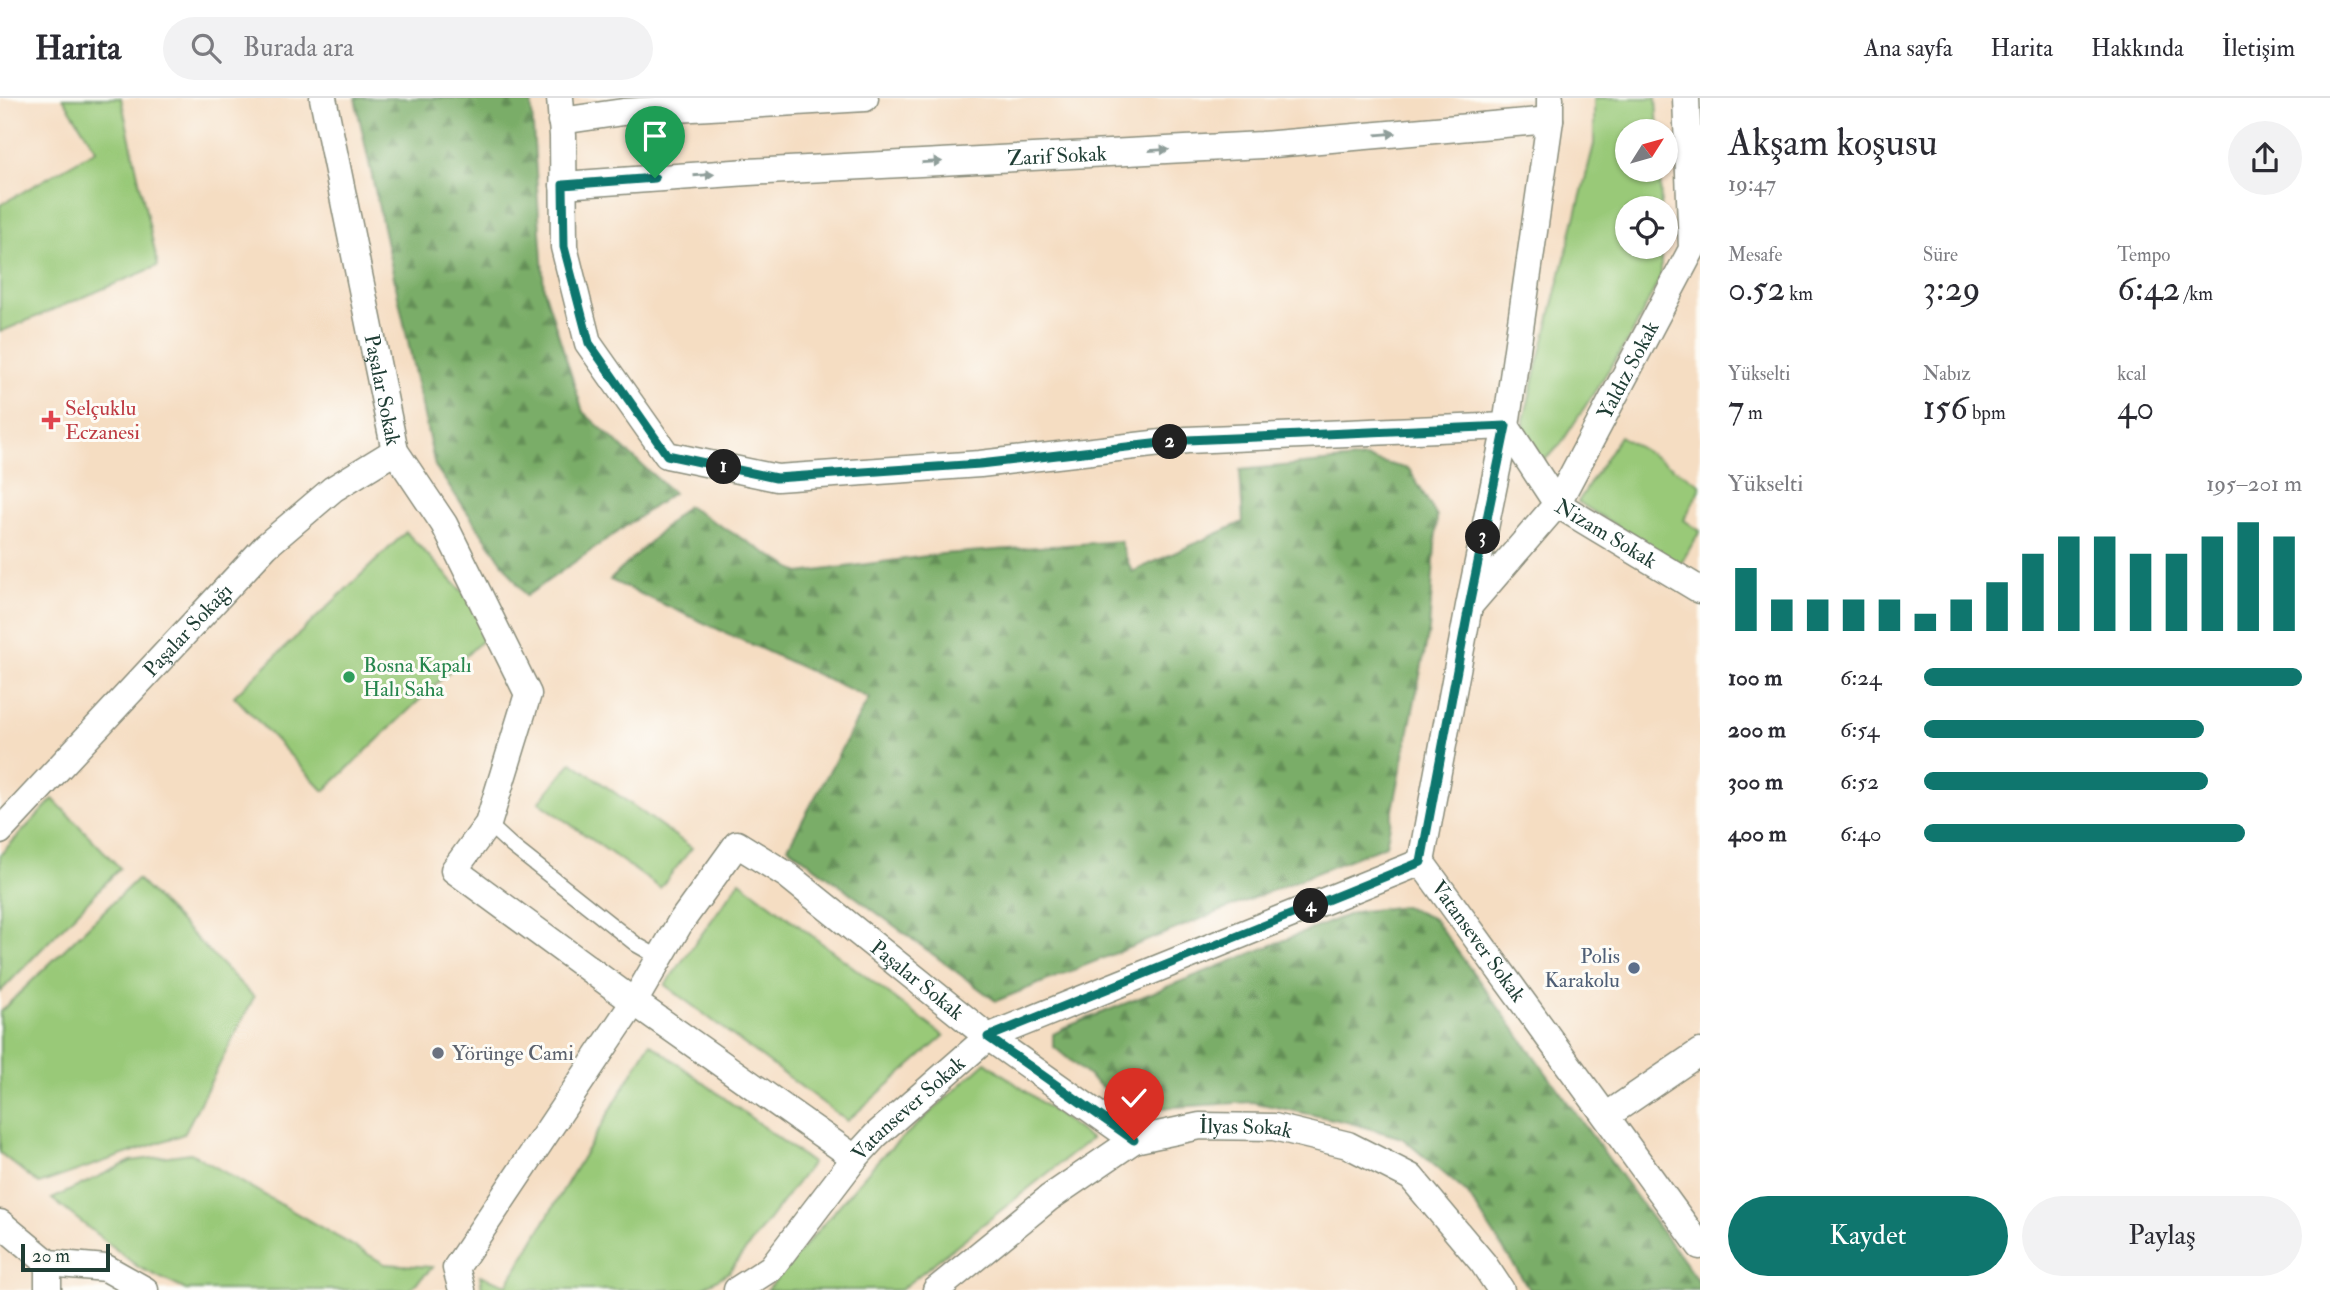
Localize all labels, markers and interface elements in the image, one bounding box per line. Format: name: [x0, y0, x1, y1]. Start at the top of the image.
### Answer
search box: [163, 17, 653, 80]
text: Harita: [35, 28, 121, 69]
icon: search: [187, 29, 225, 67]
text: Burada ara: [243, 32, 354, 64]
text: Ana sayfa: [1864, 33, 1953, 64]
text: Harita: [1991, 33, 2053, 64]
text: Hakkında: [2091, 33, 2184, 64]
text: İletişim: [2222, 33, 2295, 64]
pin: [625, 106, 685, 178]
icon: arrive: [636, 117, 674, 155]
north arrow: [1615, 119, 1678, 182]
map controls: [1615, 119, 1678, 259]
text: Akşam koşusu: [1728, 119, 1938, 167]
button: share: [2228, 121, 2302, 195]
one-way arrow: [1375, 128, 1397, 139]
street label: Zarif Sokak: [1007, 140, 1107, 172]
one-way arrow: [1148, 145, 1170, 156]
one-way arrow: [921, 157, 943, 168]
one-way arrow: [694, 169, 716, 180]
text: 19:47: [1728, 169, 1776, 198]
button: locate: [1615, 196, 1678, 259]
text: Mesafe: [1728, 243, 1782, 267]
text: Süre: [1923, 243, 1958, 267]
text: Tempo: [2117, 243, 2170, 267]
text: 0.52: [1728, 267, 1785, 311]
text: 3:29: [1923, 267, 1980, 311]
text: 6:42: [2117, 267, 2180, 311]
text: km: [1785, 282, 1813, 306]
text: /km: [2180, 282, 2213, 306]
street label: Yaldız Sokak: [1591, 316, 1665, 424]
street label: Paşalar Sokak: [358, 332, 407, 448]
text: Yükselti: [1728, 362, 1790, 386]
text: Nabız: [1923, 362, 1971, 386]
text: kcal: [2117, 362, 2146, 386]
text: 7: [1728, 386, 1744, 430]
text: 156: [1923, 386, 1968, 430]
text: 40: [2117, 386, 2154, 430]
place label: Selçuklu Eczanesi: [65, 395, 140, 446]
text: m: [1744, 401, 1763, 425]
text: bpm: [1968, 401, 2006, 425]
marker: Selçuklu Eczanesi: [43, 412, 59, 428]
pin: 2: [1152, 424, 1188, 460]
text: 2: [1165, 429, 1174, 453]
pin: 1: [706, 450, 742, 484]
text: 1: [720, 454, 727, 478]
text: Yükselti: [1728, 469, 1803, 498]
text: 195–201 m: [2206, 469, 2302, 498]
street label: Nizam Sokak: [1550, 492, 1662, 574]
pin: 3: [1466, 520, 1500, 555]
text: 3: [1479, 524, 1486, 548]
street label: Paşalar Sokağı: [137, 577, 238, 683]
place label: Bosna Kapalı Halı Saha: [363, 652, 472, 703]
text: 100 m: [1728, 663, 1782, 692]
text: 6:24: [1840, 663, 1881, 692]
marker: Bosna Kapalı Halı Saha: [341, 669, 357, 685]
text: 200 m: [1728, 715, 1786, 744]
text: 6:54: [1840, 715, 1879, 744]
text: 300 m: [1728, 767, 1783, 796]
text: 6:52: [1840, 767, 1879, 796]
text: 400 m: [1728, 819, 1787, 848]
text: 6:40: [1840, 819, 1881, 848]
street label: Vatansever Sokak: [1425, 875, 1532, 1008]
pin: 4: [1294, 888, 1328, 924]
text: 4: [1305, 893, 1316, 917]
street label: Paşalar Sokak: [865, 934, 970, 1026]
place label: Polis Karakolu: [1544, 943, 1620, 994]
marker: Polis Karakolu: [1626, 960, 1642, 976]
place label: Yörünge Cami: [452, 1040, 574, 1067]
marker: Yörünge Cami: [430, 1045, 446, 1061]
street label: Vatansever Sokak: [846, 1050, 971, 1166]
pin: [1104, 1068, 1164, 1140]
icon: check: [1115, 1079, 1153, 1117]
street label: İlyas Sokak: [1199, 1112, 1295, 1145]
button: Kaydet: [1728, 1196, 2008, 1276]
button: Paylaş: [2022, 1196, 2302, 1276]
scale bar: [21, 1241, 110, 1273]
text: 20 m: [32, 1244, 70, 1268]

